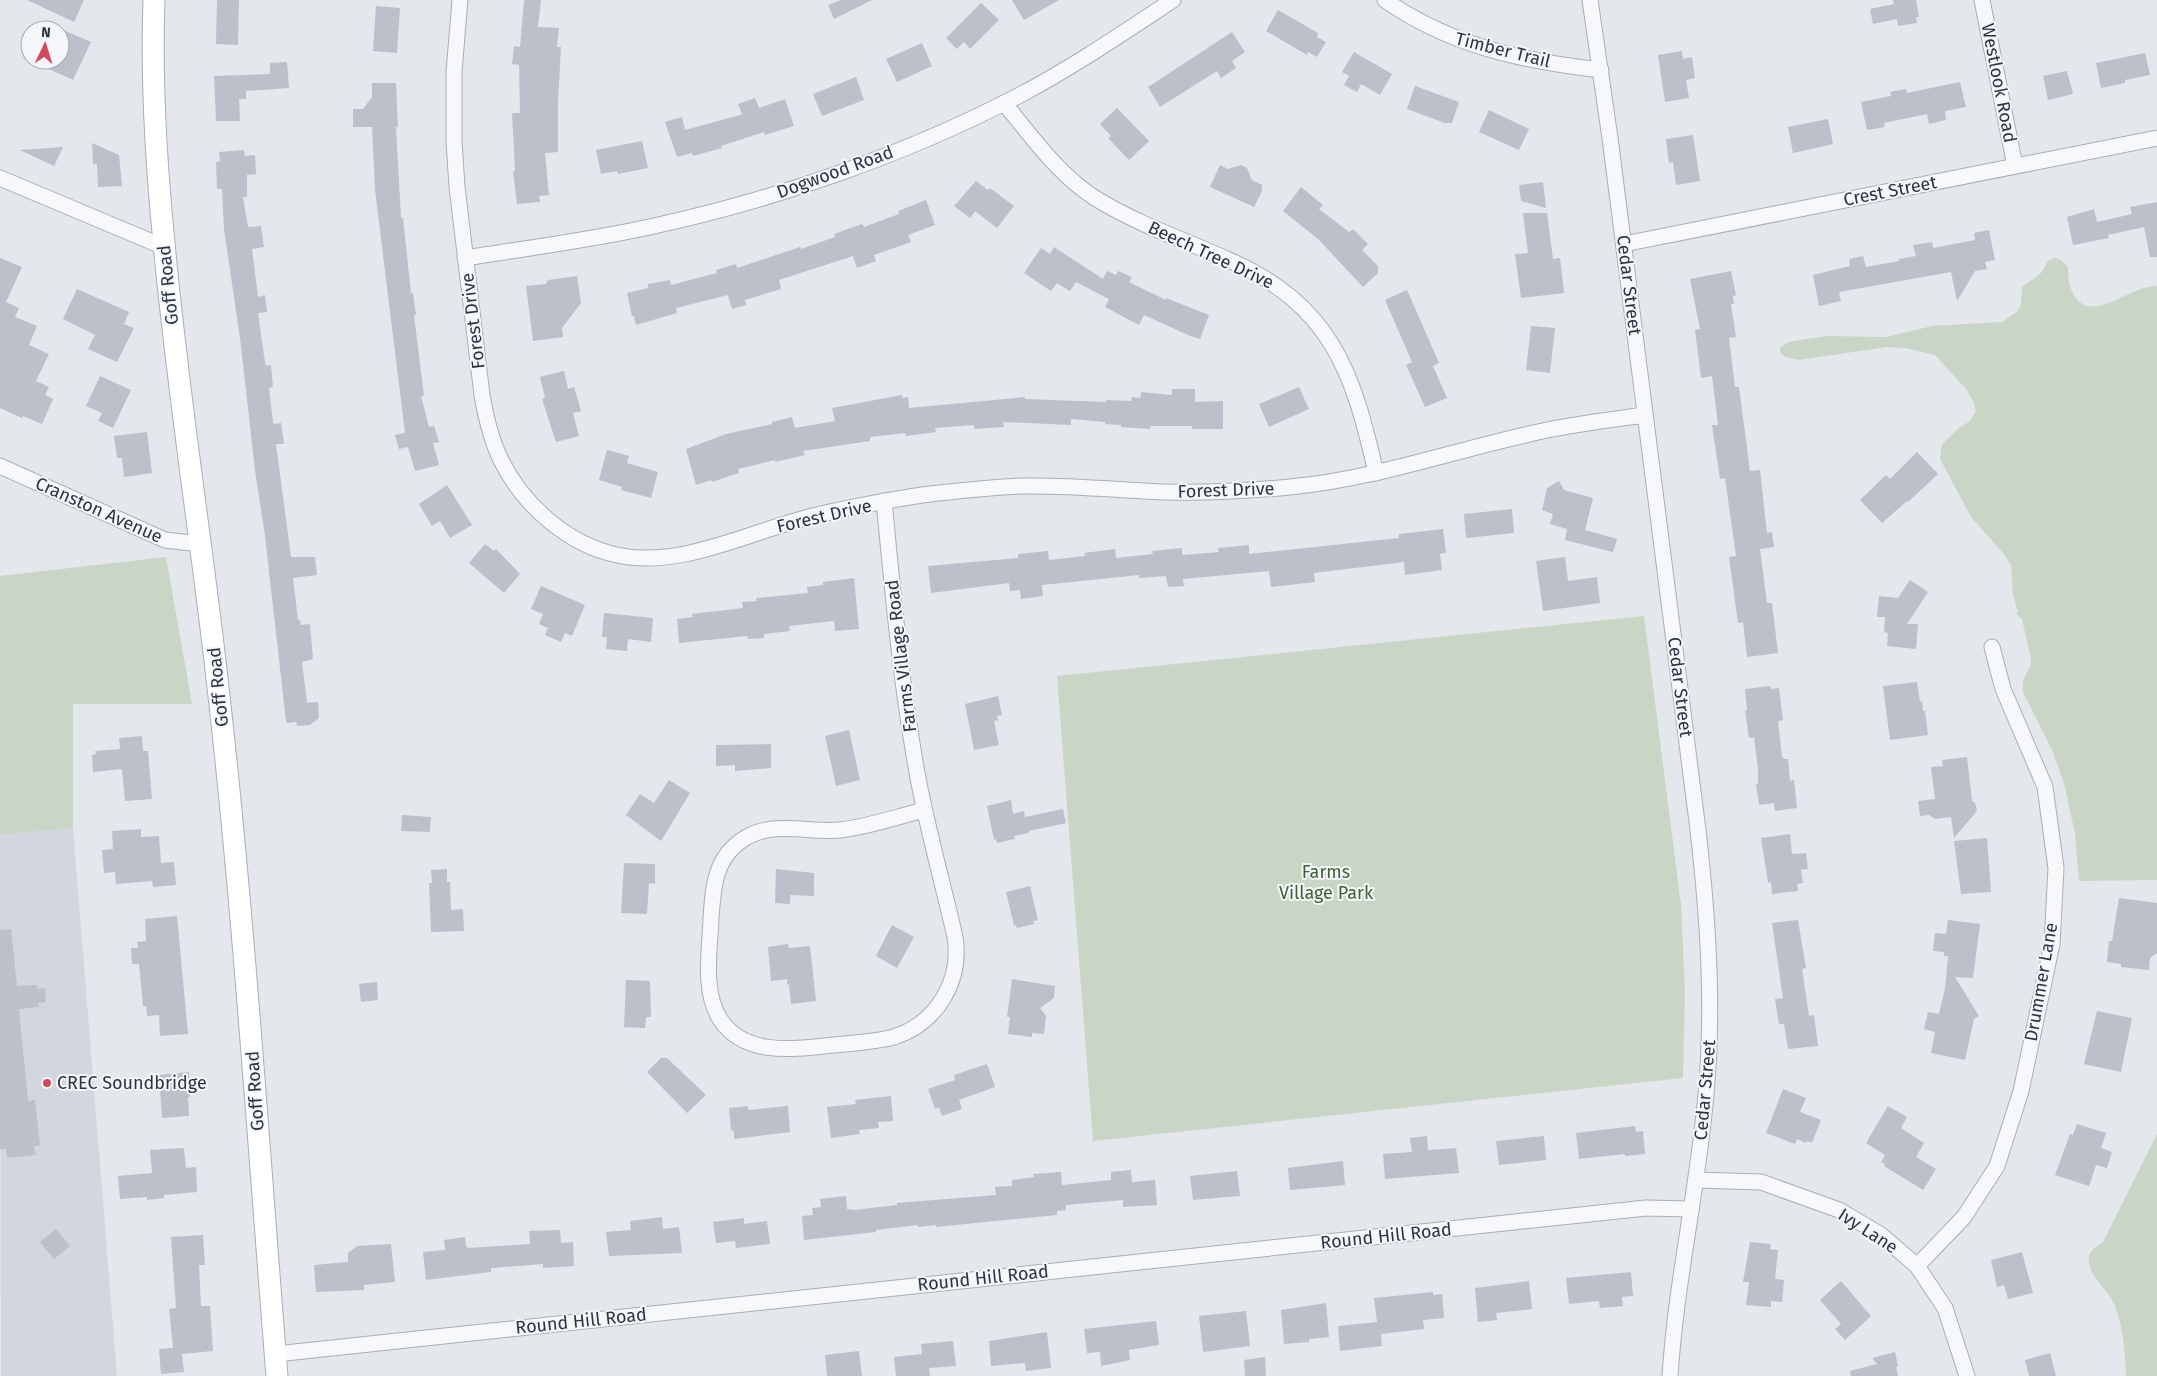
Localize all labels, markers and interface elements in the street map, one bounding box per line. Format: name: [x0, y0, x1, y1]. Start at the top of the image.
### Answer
north arrow: [20, 20, 70, 70]
street label: Westlook Road: [1977, 22, 2021, 144]
text: N: [41, 24, 51, 41]
street label: Timber Trail: [1453, 28, 1553, 72]
street label: Dogwood Road: [774, 141, 896, 203]
street label: Crest Street: [1841, 171, 1939, 211]
street label: Beech Tree Drive: [1145, 216, 1277, 294]
street label: Cedar Street: [1612, 234, 1646, 337]
street label: Goff Road: [153, 244, 183, 326]
street label: Forest Drive: [456, 272, 490, 370]
street label: Cranston Avenue: [32, 472, 166, 548]
street label: Forest Drive: [1177, 477, 1275, 503]
street label: Forest Drive: [774, 494, 874, 538]
street label: Farms Village Road: [881, 579, 921, 733]
street label: Cedar Street: [1663, 636, 1697, 739]
street label: Goff Road: [203, 646, 233, 728]
park label: Farms Village Park: [1279, 861, 1374, 904]
street label: Drummer Lane: [2020, 921, 2062, 1043]
street label: Cedar Street: [1690, 1038, 1720, 1141]
street label: Goff Road: [241, 1050, 269, 1132]
place label: CREC Soundbridge: [57, 1072, 207, 1094]
marker: CREC Soundbridge: [41, 1077, 53, 1089]
street label: Ivy Lane: [1834, 1204, 1902, 1258]
street label: Round Hill Road: [1319, 1218, 1453, 1254]
street label: Round Hill Road: [916, 1260, 1050, 1296]
street label: Round Hill Road: [514, 1303, 648, 1339]

